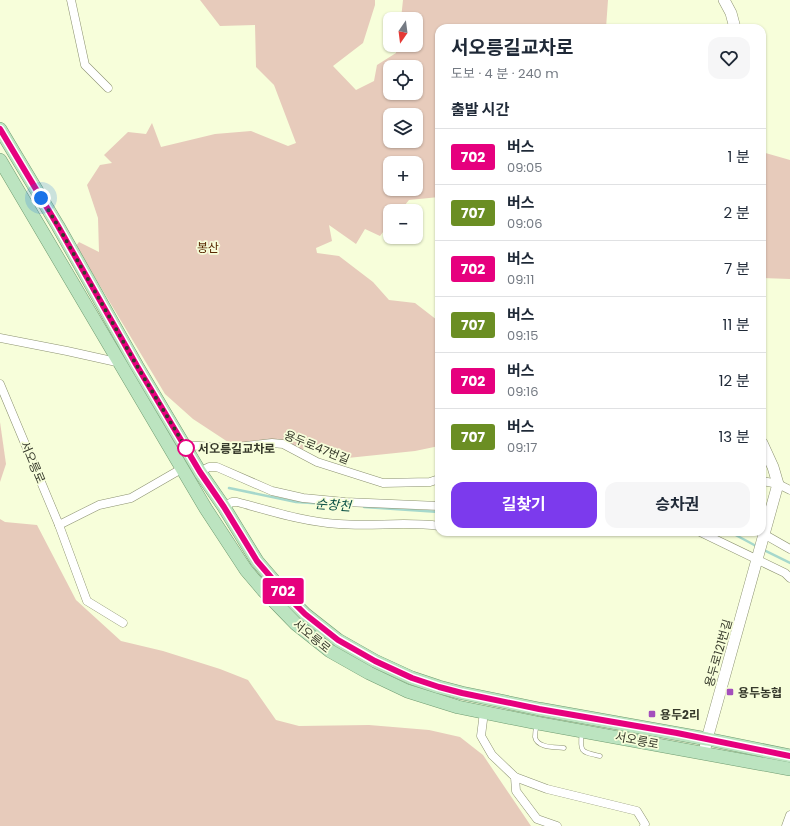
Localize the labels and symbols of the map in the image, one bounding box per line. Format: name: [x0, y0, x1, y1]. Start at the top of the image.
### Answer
north arrow: [383, 12, 423, 52]
your location: [31, 188, 51, 208]
park label: 봉산: [197, 239, 219, 256]
street label: 용두로47번길: [282, 426, 352, 468]
street label: 서오릉로: [17, 438, 49, 486]
marker: 서오릉길교차로: [177, 439, 195, 457]
place label: 서오릉길교차로: [198, 440, 275, 457]
water label: 순창천: [314, 494, 353, 516]
line badge: 702: [260, 578, 306, 604]
street label: 서오릉로: [289, 615, 335, 657]
street label: 용두로121번길: [700, 617, 736, 689]
place label: 용두농협: [738, 684, 782, 701]
marker: 용두농협: [725, 687, 735, 697]
place label: 용두2리: [660, 706, 700, 723]
marker: 용두2리: [647, 709, 657, 719]
street label: 서오릉로: [614, 727, 660, 753]

